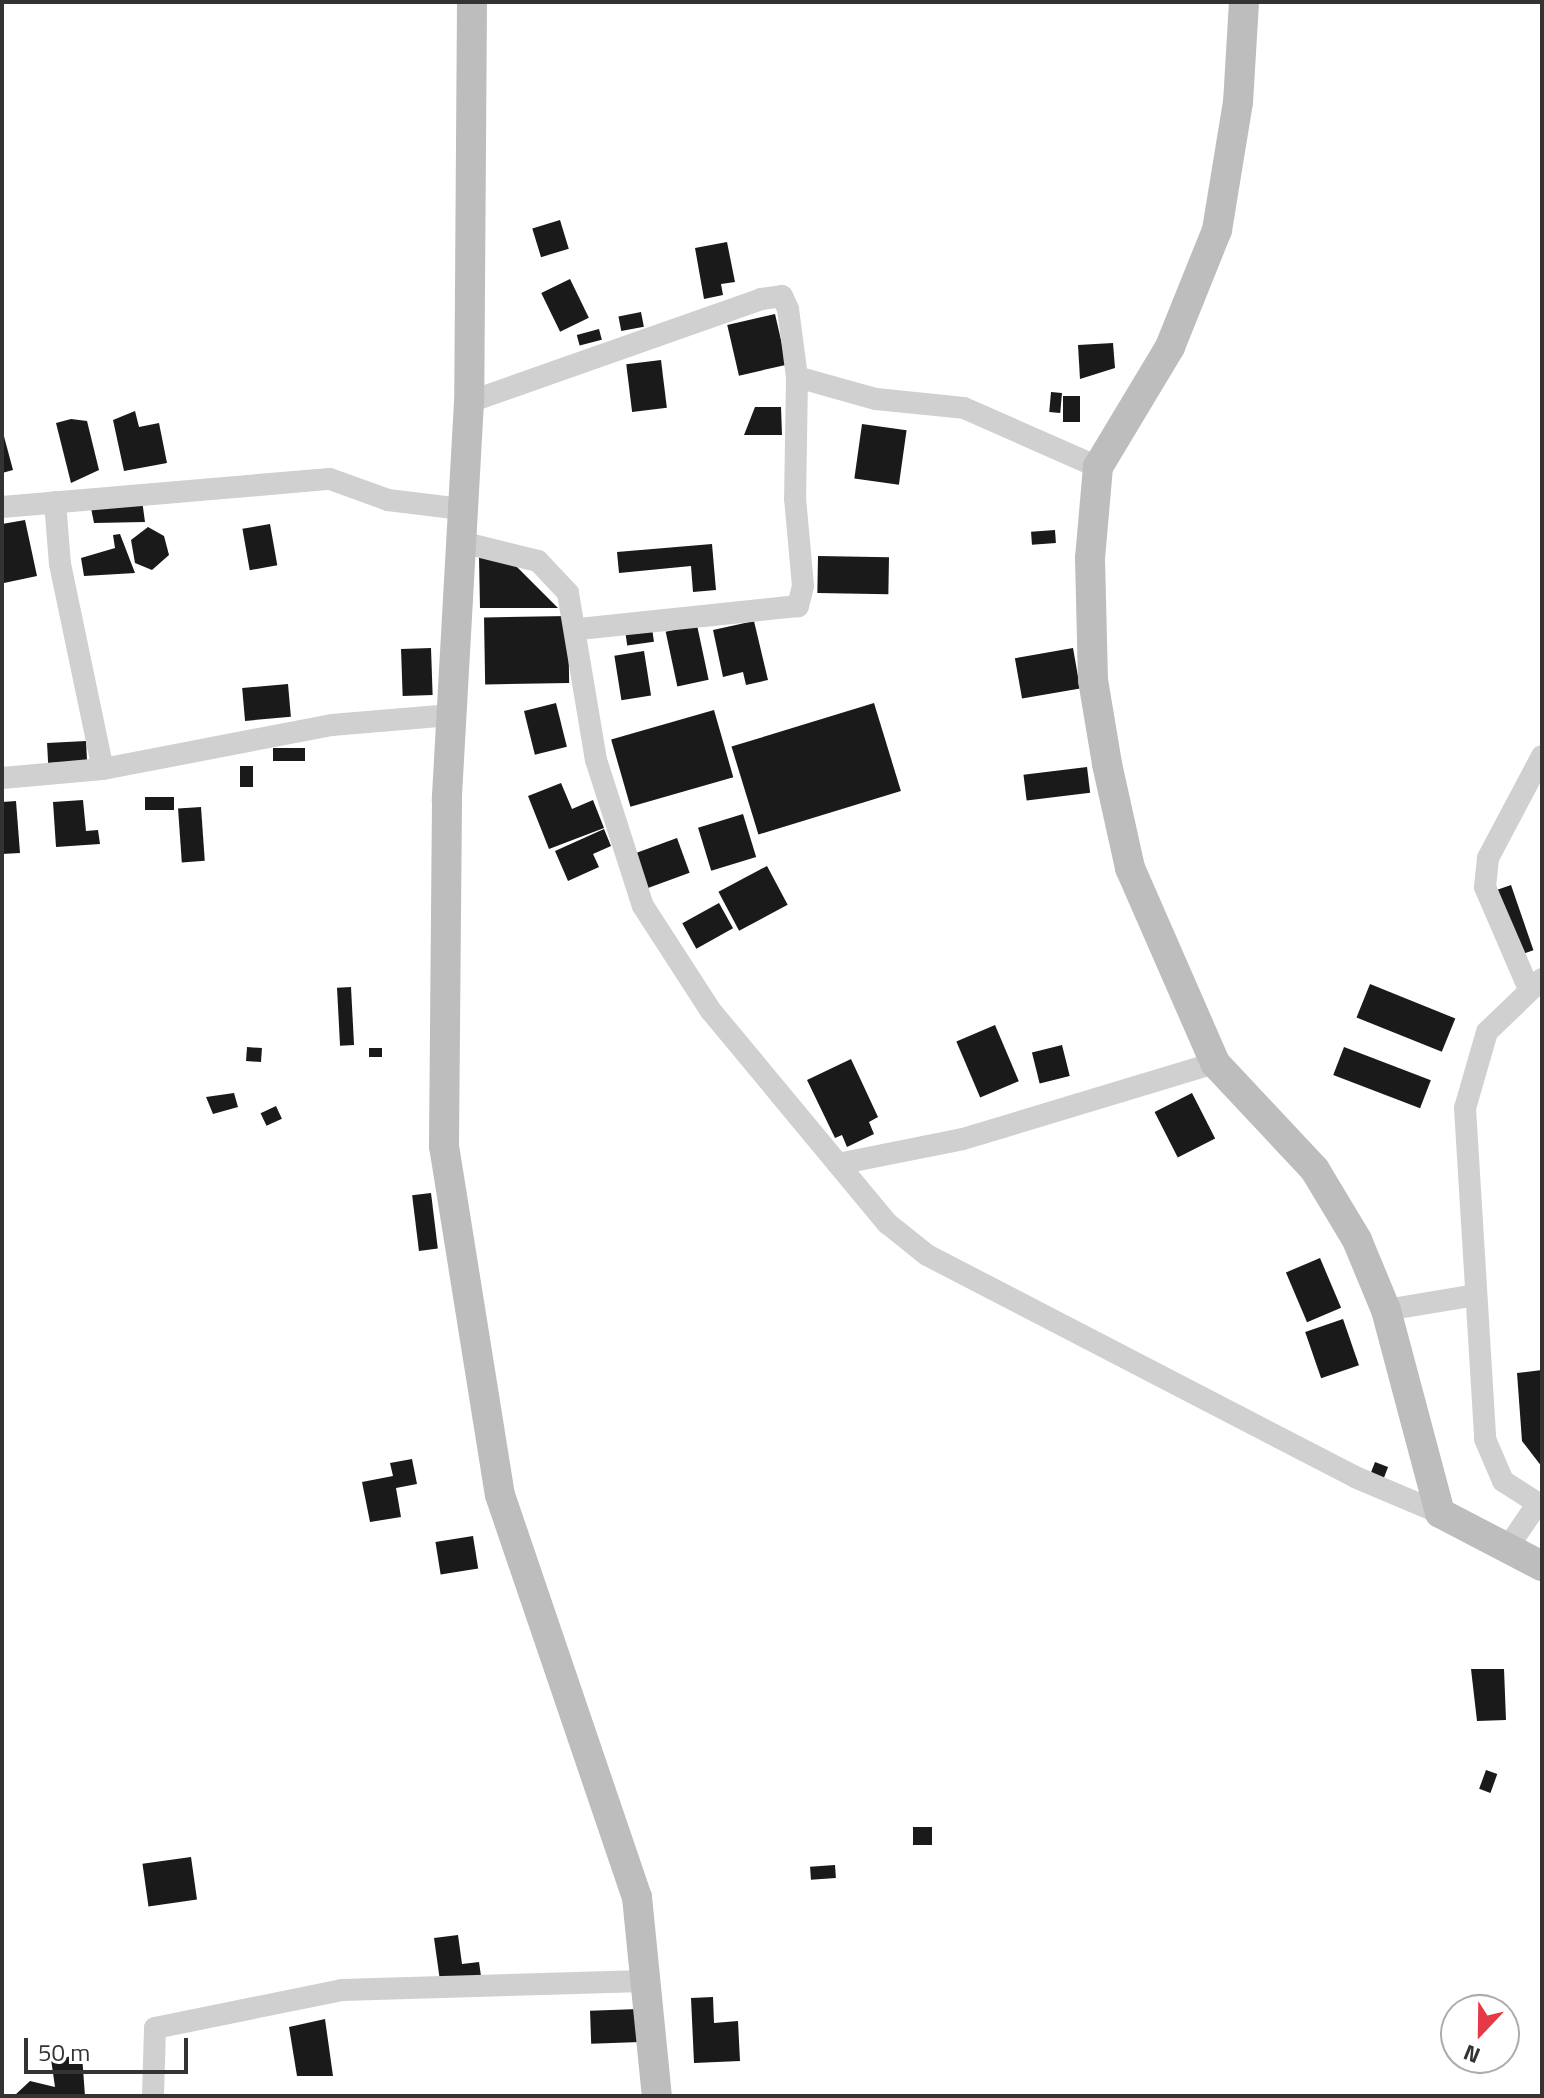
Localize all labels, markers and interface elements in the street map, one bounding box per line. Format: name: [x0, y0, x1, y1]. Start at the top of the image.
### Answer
north arrow: [1440, 1994, 1520, 2074]
scale bar: [28, 2022, 192, 2072]
text: 50 m: [38, 2034, 90, 2070]
text: N: [1458, 2036, 1485, 2073]

